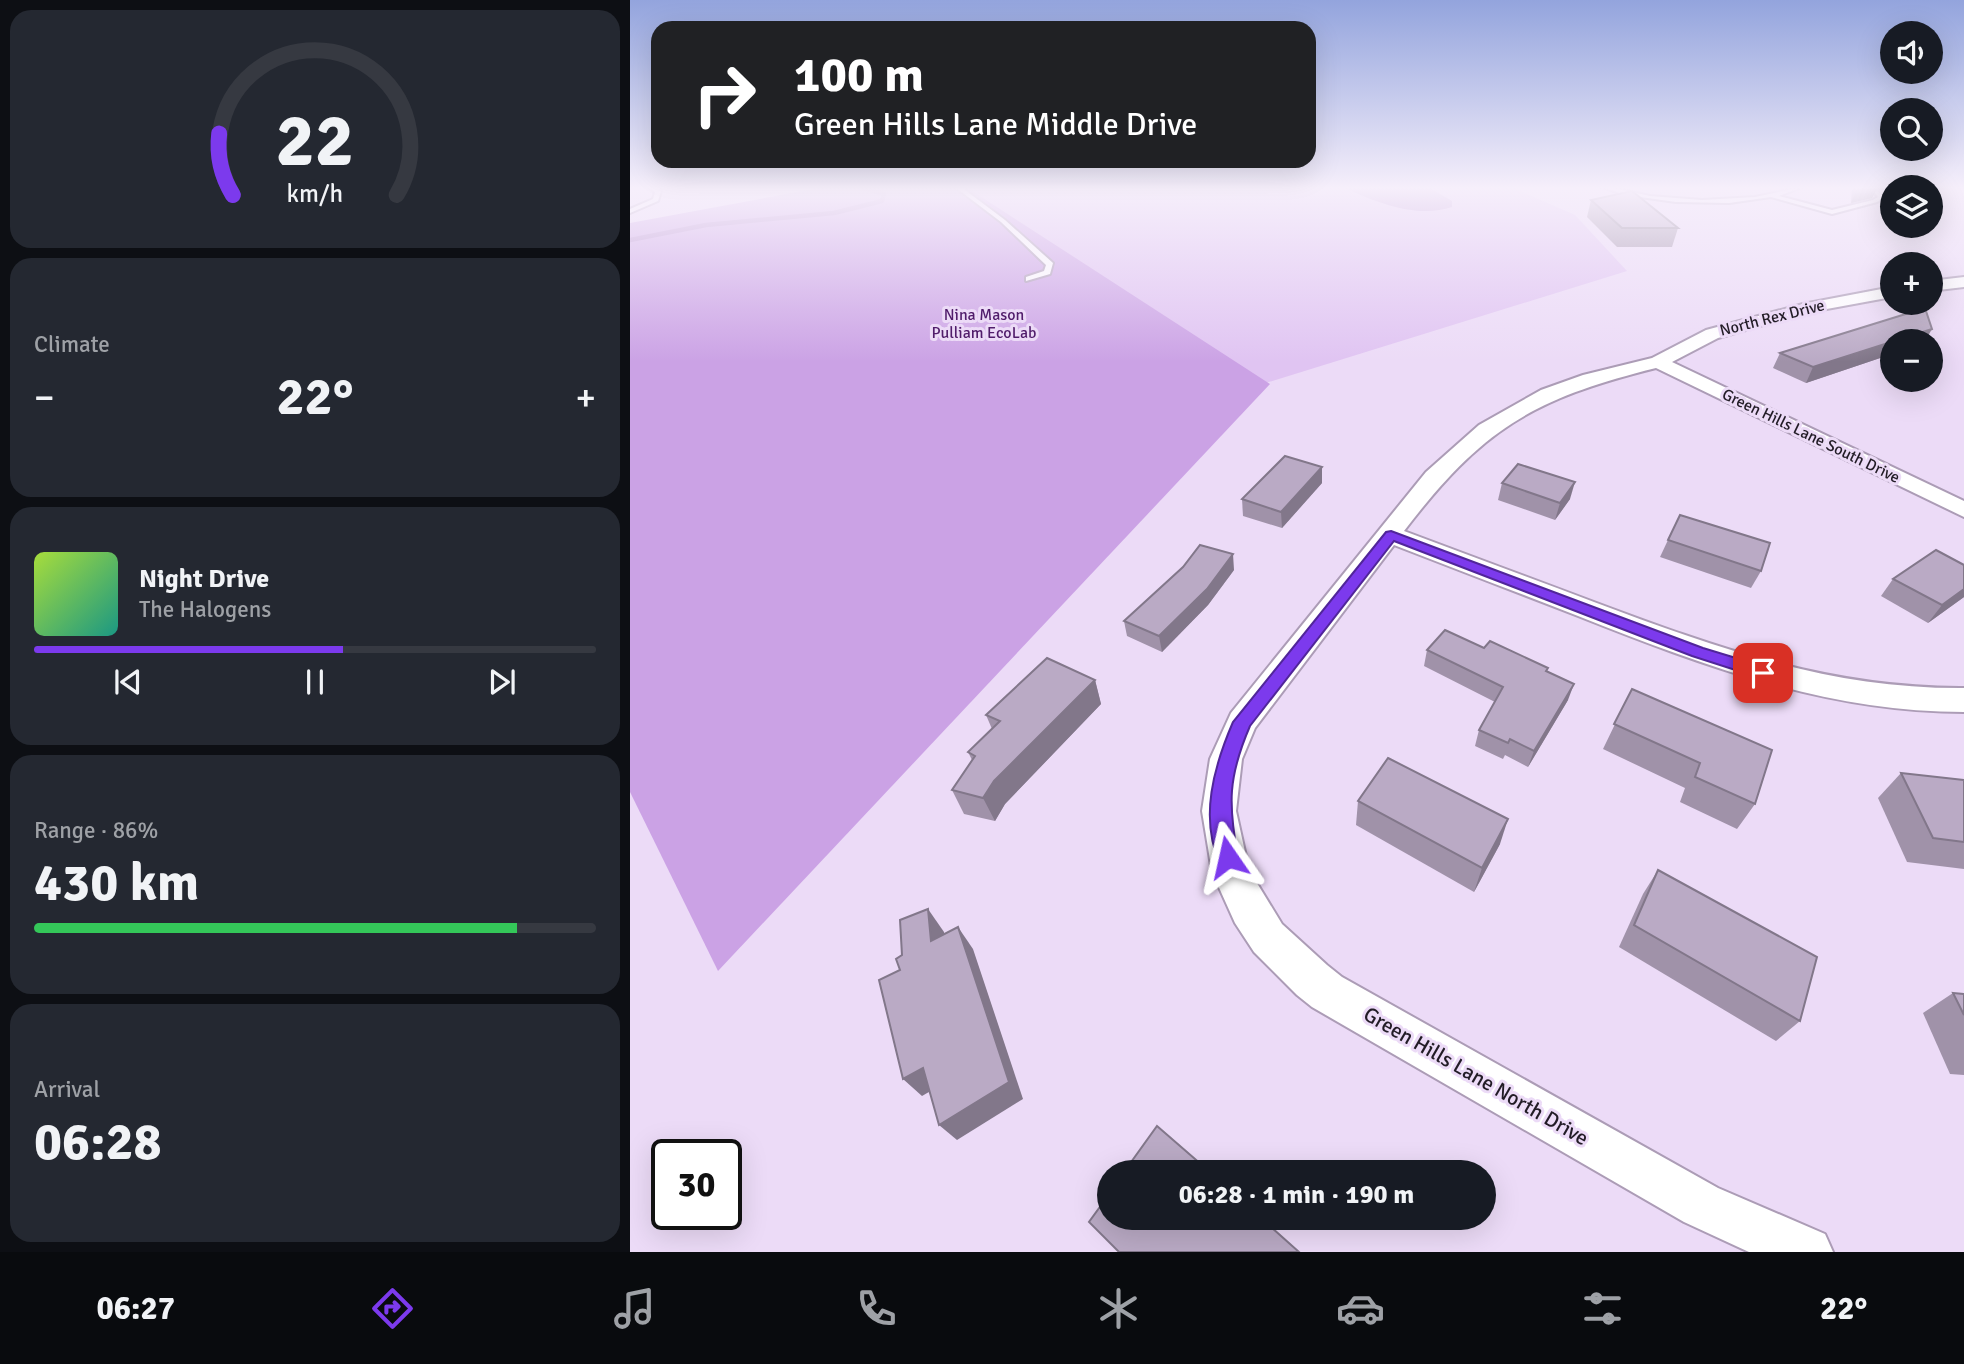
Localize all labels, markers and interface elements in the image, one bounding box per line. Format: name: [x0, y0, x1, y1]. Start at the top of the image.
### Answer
map controls: [1880, 21, 1943, 392]
button: sound: [1880, 21, 1943, 84]
text: 100 m: [794, 45, 924, 105]
icon: right: [679, 49, 770, 140]
text: 22: [276, 98, 354, 187]
button: search: [1880, 98, 1943, 161]
text: Green Hills Lane Middle Drive: [794, 105, 1197, 144]
button: layers: [1880, 175, 1943, 238]
text: km/h: [287, 178, 343, 209]
button: +: [1880, 252, 1943, 315]
street label: North Rex Drive: [1718, 295, 1826, 341]
park label: Nina Mason Pulliam EcoLab: [932, 305, 1036, 343]
button: −: [1880, 329, 1943, 392]
text: Climate: [34, 330, 110, 359]
text: 22°: [277, 365, 353, 429]
text: −: [34, 374, 55, 421]
text: +: [575, 374, 596, 421]
street label: Green Hills Lane South Drive: [1719, 384, 1903, 488]
text: Night Drive: [139, 563, 269, 595]
text: The Halogens: [139, 595, 271, 624]
pin: [1733, 643, 1793, 703]
icon: arrive: [1744, 654, 1782, 692]
icon: previous: [109, 663, 147, 701]
icon: pause: [296, 663, 334, 701]
icon: next: [483, 663, 521, 701]
text: Range · 86%: [34, 816, 158, 845]
position arrow: [1191, 820, 1265, 894]
text: 430 km: [34, 851, 199, 915]
street label: Green Hills Lane North Drive: [1359, 1001, 1593, 1151]
text: Arrival: [34, 1075, 100, 1104]
text: 06:28: [34, 1110, 162, 1174]
speed limit sign: 30: [651, 1139, 742, 1230]
text: 06:28 · 1 min · 190 m: [1179, 1179, 1414, 1211]
icon: directions: [368, 1284, 417, 1333]
icon: music: [610, 1284, 659, 1333]
icon: phone: [852, 1284, 901, 1333]
icon: climate: [1094, 1284, 1143, 1333]
icon: car: [1336, 1284, 1385, 1333]
icon: filters: [1578, 1284, 1627, 1333]
text: 06:27: [97, 1289, 175, 1328]
text: 22°: [1820, 1289, 1867, 1328]

